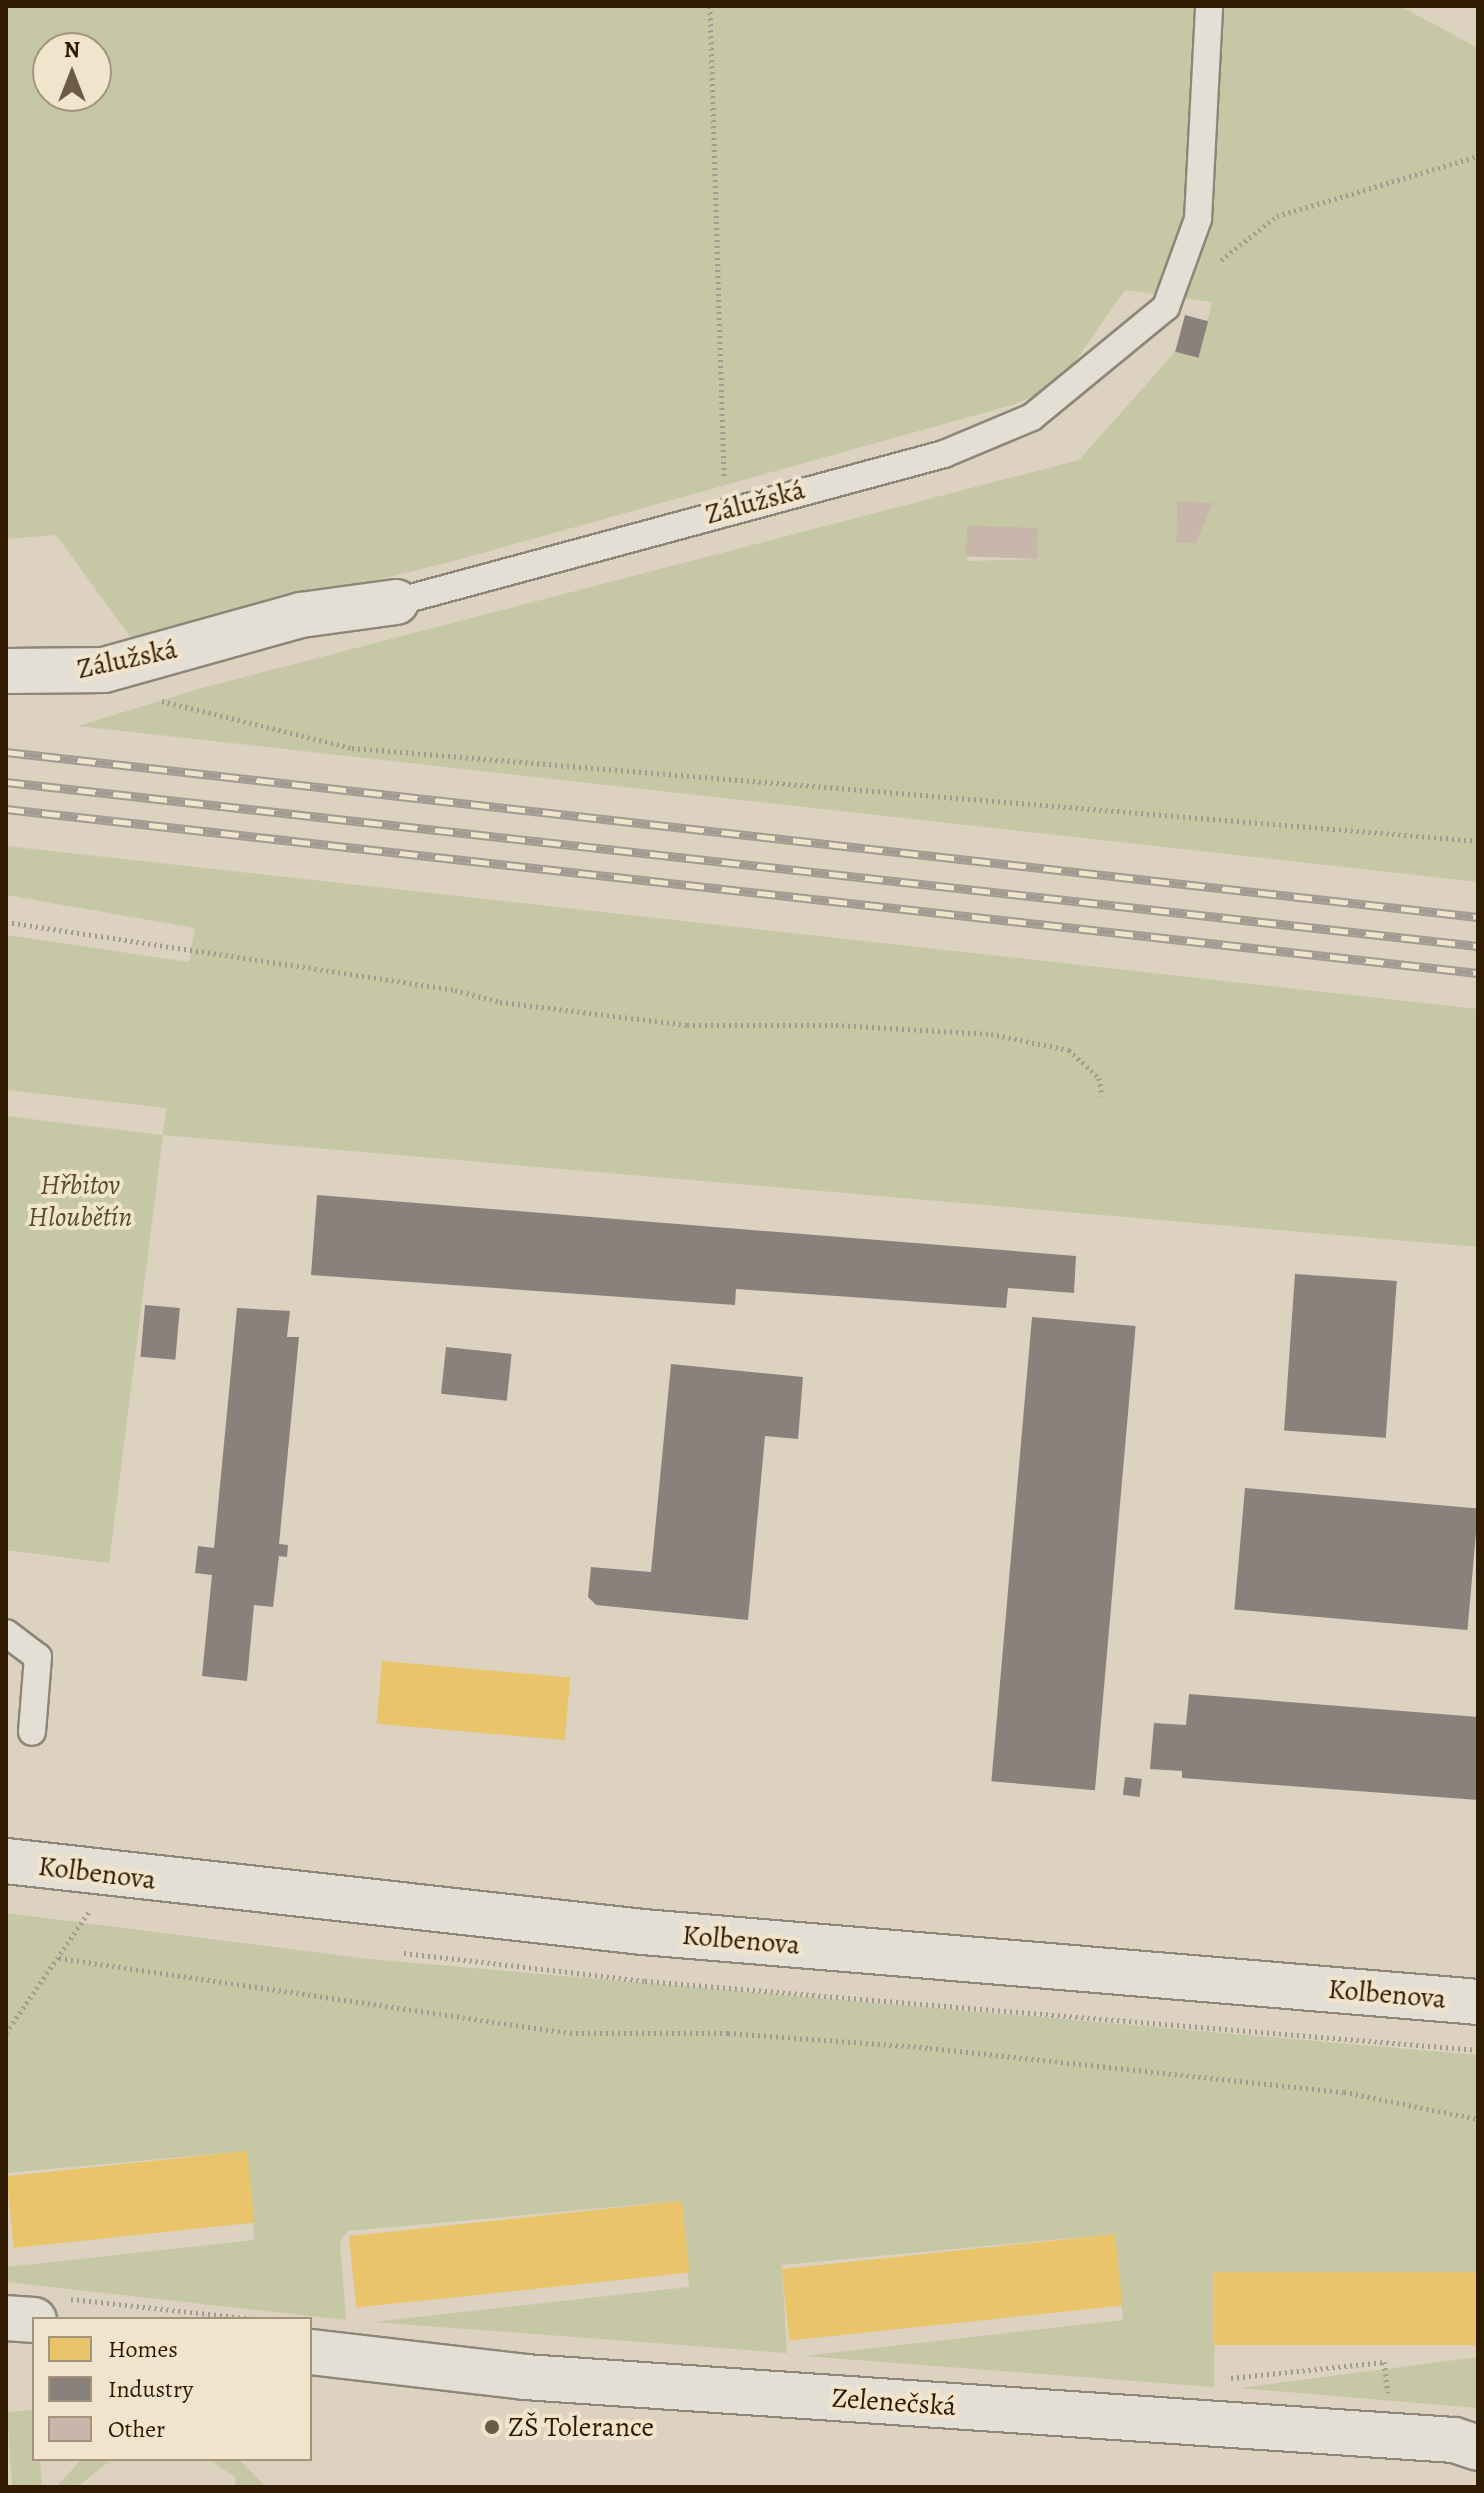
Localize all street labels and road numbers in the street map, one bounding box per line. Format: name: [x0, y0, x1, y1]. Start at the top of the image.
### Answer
street label: Zálužská: [702, 473, 808, 531]
street label: Zálužská: [74, 632, 180, 686]
street label: Kolbenova: [36, 1849, 158, 1897]
street label: Kolbenova: [681, 1918, 801, 1962]
street label: Kolbenova: [1327, 1972, 1447, 2016]
street label: Zelenečská: [831, 2381, 957, 2423]

